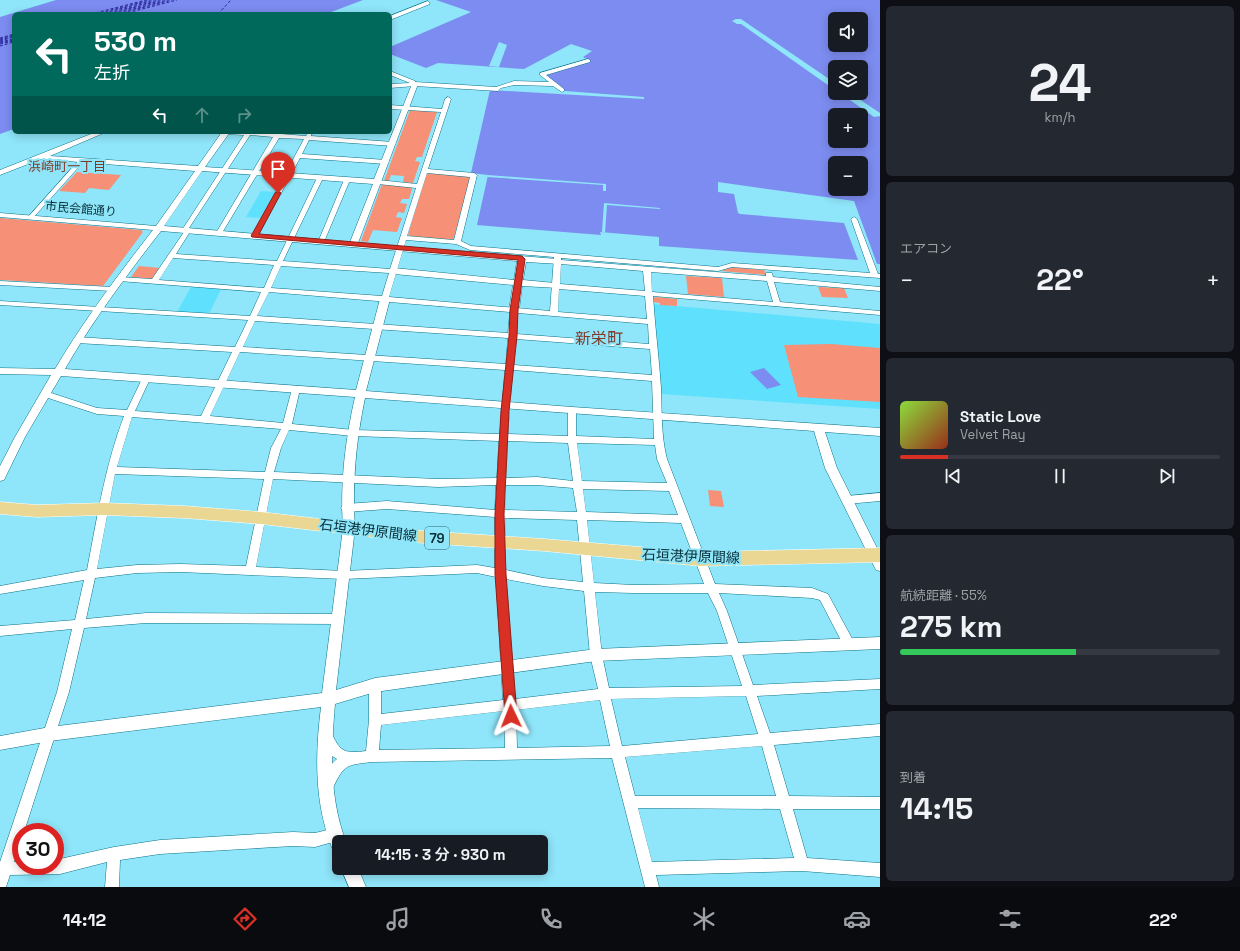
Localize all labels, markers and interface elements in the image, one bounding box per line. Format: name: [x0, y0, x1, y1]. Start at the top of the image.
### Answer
map controls: [828, 12, 868, 196]
button: sound: [828, 12, 868, 52]
text: 530 m: [94, 23, 177, 59]
icon: left: [28, 28, 80, 80]
text: 24: [1028, 50, 1092, 116]
button: layers: [828, 60, 868, 100]
text: 左折: [94, 61, 130, 84]
icon: left: [149, 104, 171, 126]
icon: ahead: [191, 104, 213, 126]
icon: right: [233, 104, 255, 126]
button: +: [828, 108, 868, 148]
text: km/h: [1045, 109, 1075, 126]
pin: [261, 152, 295, 193]
button: −: [828, 156, 868, 196]
district label: 浜崎町一丁目: [28, 158, 106, 175]
icon: arrive: [267, 158, 289, 180]
street label: 市民会館通り: [44, 198, 118, 220]
text: エアコン: [900, 240, 952, 257]
text: 22°: [1036, 260, 1084, 299]
text: −: [900, 266, 914, 294]
text: +: [1206, 266, 1220, 294]
district label: 新栄町: [575, 328, 623, 349]
text: Static Love: [960, 407, 1041, 426]
text: Velvet Ray: [960, 426, 1025, 443]
icon: previous: [942, 465, 964, 487]
icon: pause: [1049, 465, 1071, 487]
icon: next: [1156, 465, 1178, 487]
street label: 石垣港伊原間線: [318, 515, 418, 545]
road number: 79: [425, 527, 449, 549]
street label: 石垣港伊原間線: [642, 545, 740, 567]
text: 航続距離 · 55%: [900, 587, 987, 604]
text: 275 km: [900, 607, 1002, 646]
position arrow: [490, 695, 532, 737]
text: 到着: [900, 769, 926, 786]
text: 14:15: [900, 789, 973, 828]
speed limit sign: 30: [12, 823, 64, 875]
text: 14:15 · 3 分 · 930 m: [374, 845, 506, 864]
icon: directions: [231, 905, 259, 933]
icon: music: [384, 905, 412, 933]
icon: phone: [537, 905, 565, 933]
icon: climate: [690, 905, 718, 933]
icon: car: [843, 905, 871, 933]
icon: filters: [996, 905, 1024, 933]
text: 14:12: [62, 908, 106, 931]
text: 22°: [1149, 908, 1177, 931]

